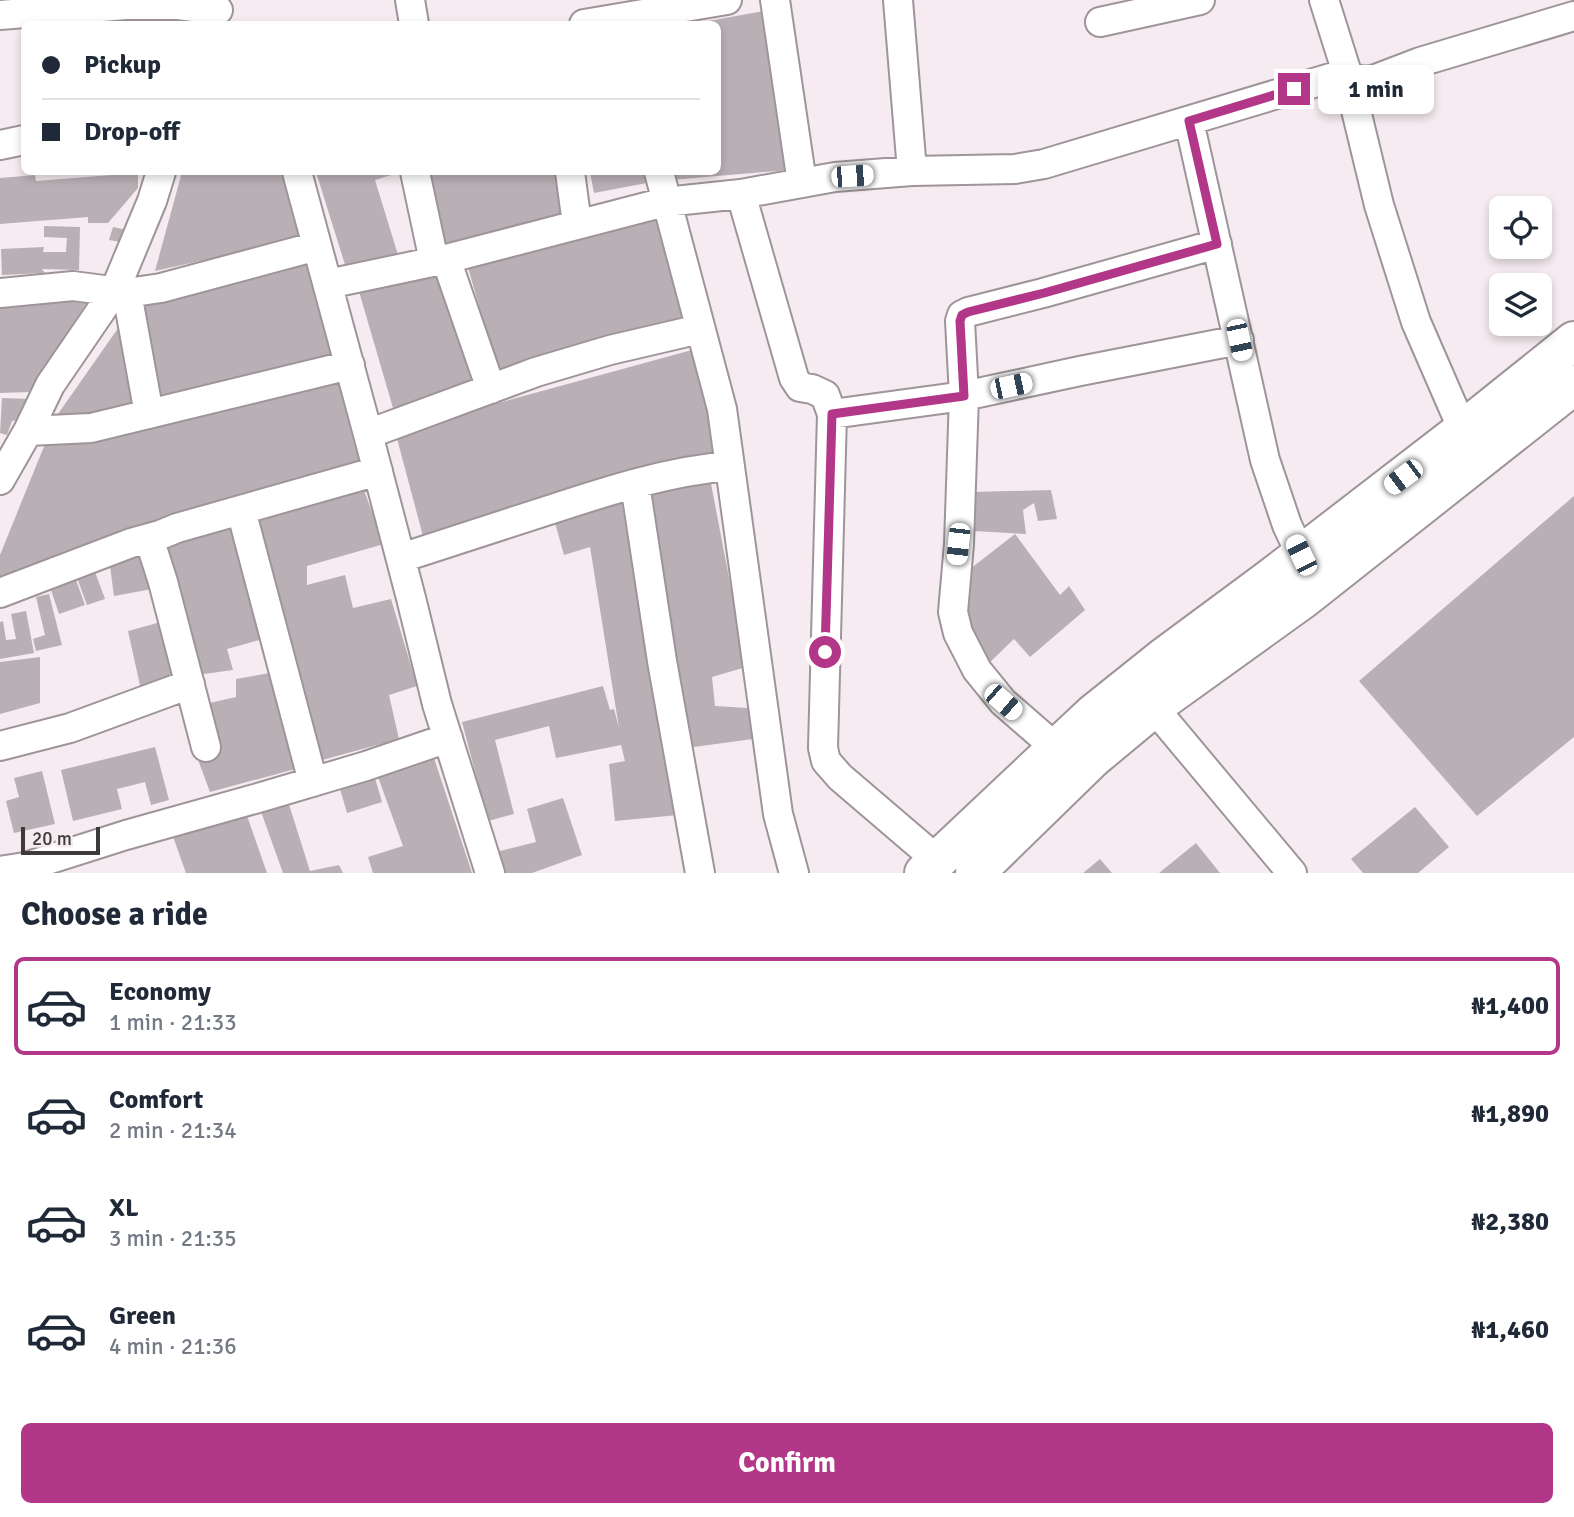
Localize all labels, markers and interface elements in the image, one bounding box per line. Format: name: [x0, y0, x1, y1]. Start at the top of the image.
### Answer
text: Pickup: [84, 49, 161, 81]
callout: 1 min: [1318, 64, 1434, 114]
route end: [1278, 73, 1310, 105]
text: 1 min: [1348, 75, 1404, 104]
text: Drop-off: [84, 116, 180, 148]
car: [831, 164, 874, 188]
map controls: [1489, 196, 1552, 336]
button: locate: [1489, 196, 1552, 259]
button: layers: [1489, 273, 1552, 336]
car: [1225, 317, 1254, 363]
car: [989, 371, 1034, 401]
car: [1380, 456, 1427, 498]
car: [946, 522, 971, 566]
car: [1283, 532, 1320, 578]
route start: [809, 636, 841, 668]
car: [981, 680, 1026, 724]
scale bar: [21, 824, 100, 856]
text: 20 m: [32, 827, 72, 851]
text: Choose a ride: [21, 895, 208, 934]
icon: car: [25, 975, 88, 1038]
text: Economy: [109, 976, 211, 1008]
text: ₦1,400: [1471, 990, 1549, 1022]
text: 1 min · 21:33: [109, 1008, 237, 1037]
icon: car: [25, 1083, 88, 1146]
text: Comfort: [109, 1084, 203, 1116]
text: ₦1,890: [1471, 1098, 1549, 1130]
text: 2 min · 21:34: [109, 1116, 237, 1145]
icon: car: [25, 1191, 88, 1254]
text: XL: [109, 1192, 139, 1224]
text: ₦2,380: [1471, 1206, 1549, 1238]
text: 3 min · 21:35: [109, 1224, 237, 1253]
icon: car: [25, 1299, 88, 1362]
text: Green: [109, 1300, 176, 1332]
text: ₦1,460: [1471, 1314, 1549, 1346]
text: 4 min · 21:36: [109, 1332, 237, 1361]
button: Confirm: [21, 1423, 1553, 1503]

